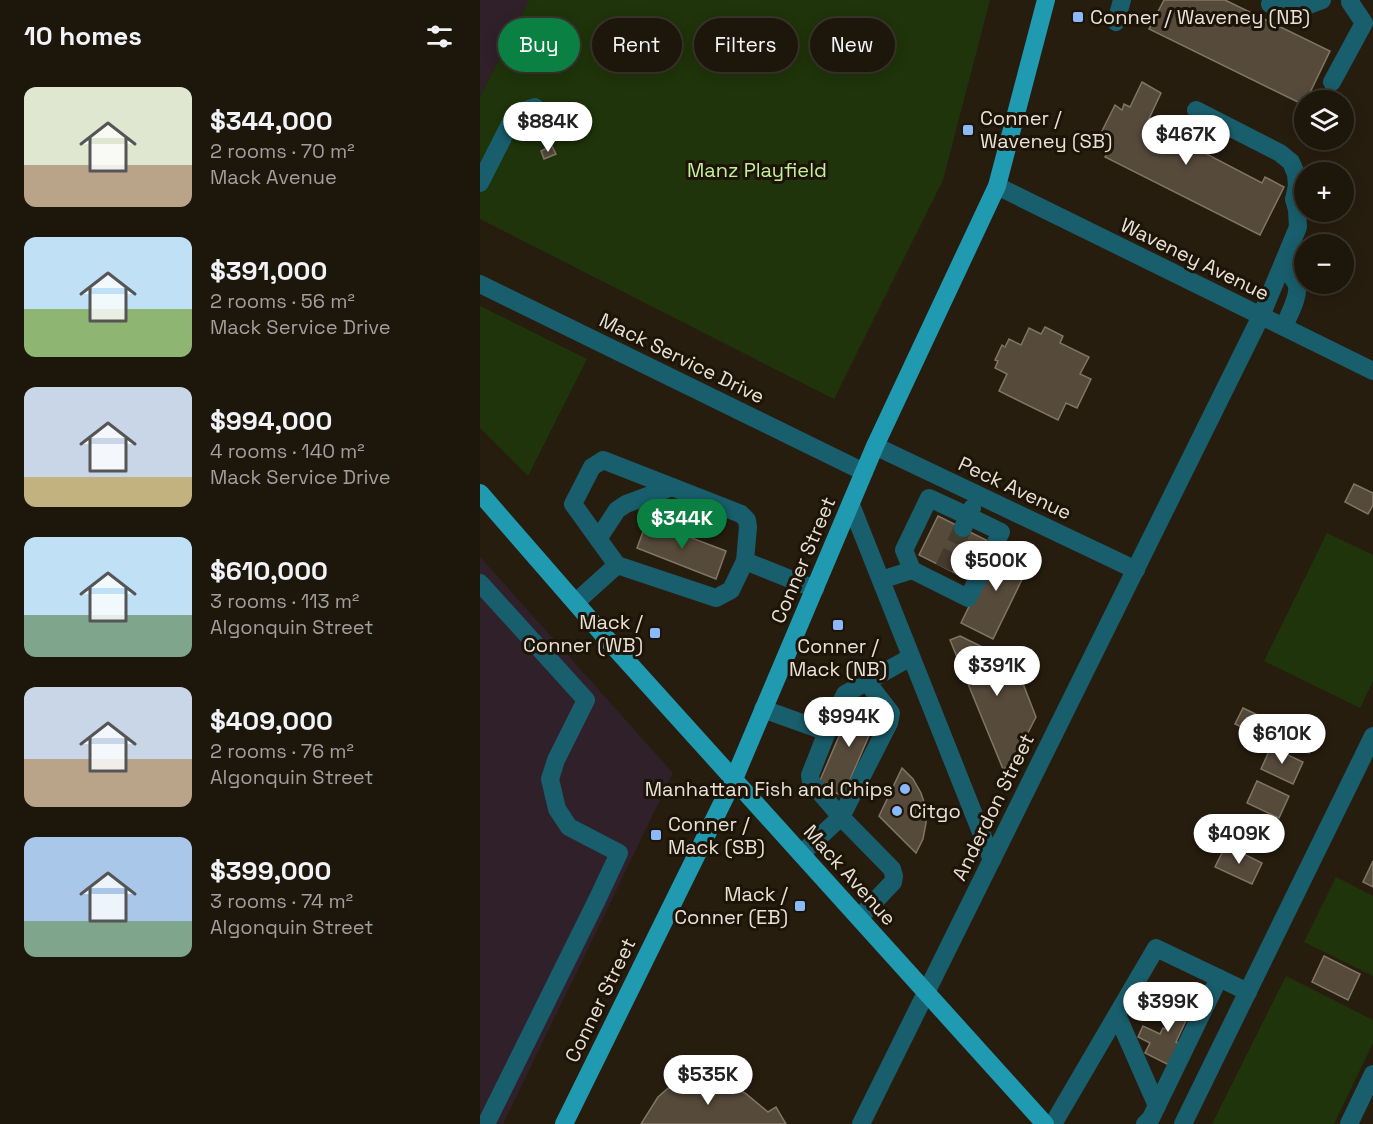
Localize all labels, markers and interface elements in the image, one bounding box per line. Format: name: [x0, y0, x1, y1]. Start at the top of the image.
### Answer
place label: Conner / Waveney (NB): [1090, 4, 1310, 30]
marker: Conner / Waveney (NB): [1071, 10, 1085, 24]
chip: Buy: [498, 18, 580, 72]
chip: Rent: [592, 18, 682, 72]
chip: Filters: [694, 18, 798, 72]
chip: New: [810, 18, 895, 72]
text: 10 homes: [24, 19, 142, 53]
icon: filters: [423, 20, 456, 53]
map controls: [1294, 90, 1354, 294]
button: layers: [1294, 90, 1354, 150]
pin: $884K: [506, 102, 590, 153]
text: $344,000: [210, 104, 333, 138]
place label: Conner / Waveney (SB): [980, 105, 1112, 154]
text: $884K: [517, 108, 579, 134]
icon: home: [72, 111, 144, 183]
pin: $467K: [1144, 115, 1228, 166]
text: $467K: [1156, 121, 1216, 147]
marker: Conner / Waveney (SB): [961, 123, 975, 137]
text: 2 rooms · 70 m²: [210, 138, 354, 164]
park label: Manz Playfield: [687, 157, 827, 183]
button: +: [1294, 162, 1354, 222]
text: Mack Avenue: [210, 164, 337, 190]
street label: Waveney Avenue: [1116, 212, 1274, 306]
button: −: [1294, 234, 1354, 294]
text: $391,000: [210, 254, 327, 288]
icon: home: [72, 261, 144, 333]
text: 2 rooms · 56 m²: [210, 288, 355, 314]
street label: Mack Service Drive: [595, 307, 769, 409]
text: Mack Service Drive: [210, 314, 391, 340]
text: $994,000: [210, 404, 332, 438]
icon: home: [72, 411, 144, 483]
text: 4 rooms · 140 m²: [210, 438, 365, 464]
street label: Peck Avenue: [954, 450, 1076, 526]
text: Mack Service Drive: [210, 464, 391, 490]
street label: Conner Street: [765, 493, 841, 627]
pin: $344K: [640, 499, 724, 550]
text: $344K: [651, 505, 713, 531]
pin: $500K: [954, 541, 1038, 592]
text: $500K: [965, 547, 1027, 573]
text: $610,000: [210, 554, 328, 588]
icon: home: [72, 561, 144, 633]
text: 3 rooms · 113 m²: [210, 588, 359, 614]
place label: Mack / Conner (WB): [523, 609, 644, 658]
text: Algonquin Street: [210, 614, 374, 640]
marker: Conner / Mack (NB): [831, 618, 845, 632]
marker: Mack / Conner (WB): [648, 626, 662, 640]
place label: Conner / Mack (NB): [789, 633, 887, 682]
pin: $391K: [955, 646, 1039, 697]
text: $391K: [968, 652, 1026, 678]
pin: $994K: [807, 697, 891, 748]
text: $994K: [818, 703, 880, 729]
text: $409,000: [210, 704, 333, 738]
icon: home: [72, 711, 144, 783]
pin: $610K: [1240, 714, 1324, 765]
text: $610K: [1253, 720, 1311, 746]
street label: Anderdon Street: [946, 729, 1040, 885]
text: 2 rooms · 76 m²: [210, 738, 354, 764]
text: Algonquin Street: [210, 764, 374, 790]
place label: Manhattan Fish and Chips: [645, 776, 893, 802]
marker: Manhattan Fish and Chips: [898, 782, 912, 796]
place label: Citgo: [909, 798, 961, 824]
marker: Citgo: [890, 804, 904, 818]
place label: Conner / Mack (SB): [668, 811, 765, 860]
pin: $409K: [1197, 814, 1281, 865]
street label: Mack Avenue: [798, 819, 902, 931]
text: $409K: [1208, 820, 1270, 846]
marker: Conner / Mack (SB): [649, 828, 663, 842]
text: $399,000: [210, 854, 331, 888]
icon: home: [72, 861, 144, 933]
place label: Mack / Conner (EB): [674, 881, 789, 930]
text: 3 rooms · 74 m²: [210, 888, 353, 914]
marker: Mack / Conner (EB): [793, 899, 807, 913]
text: Algonquin Street: [210, 914, 374, 940]
street label: Conner Street: [559, 933, 641, 1067]
pin: $399K: [1126, 982, 1210, 1033]
text: $399K: [1137, 988, 1199, 1014]
pin: $535K: [666, 1055, 750, 1106]
text: $535K: [678, 1061, 738, 1087]

